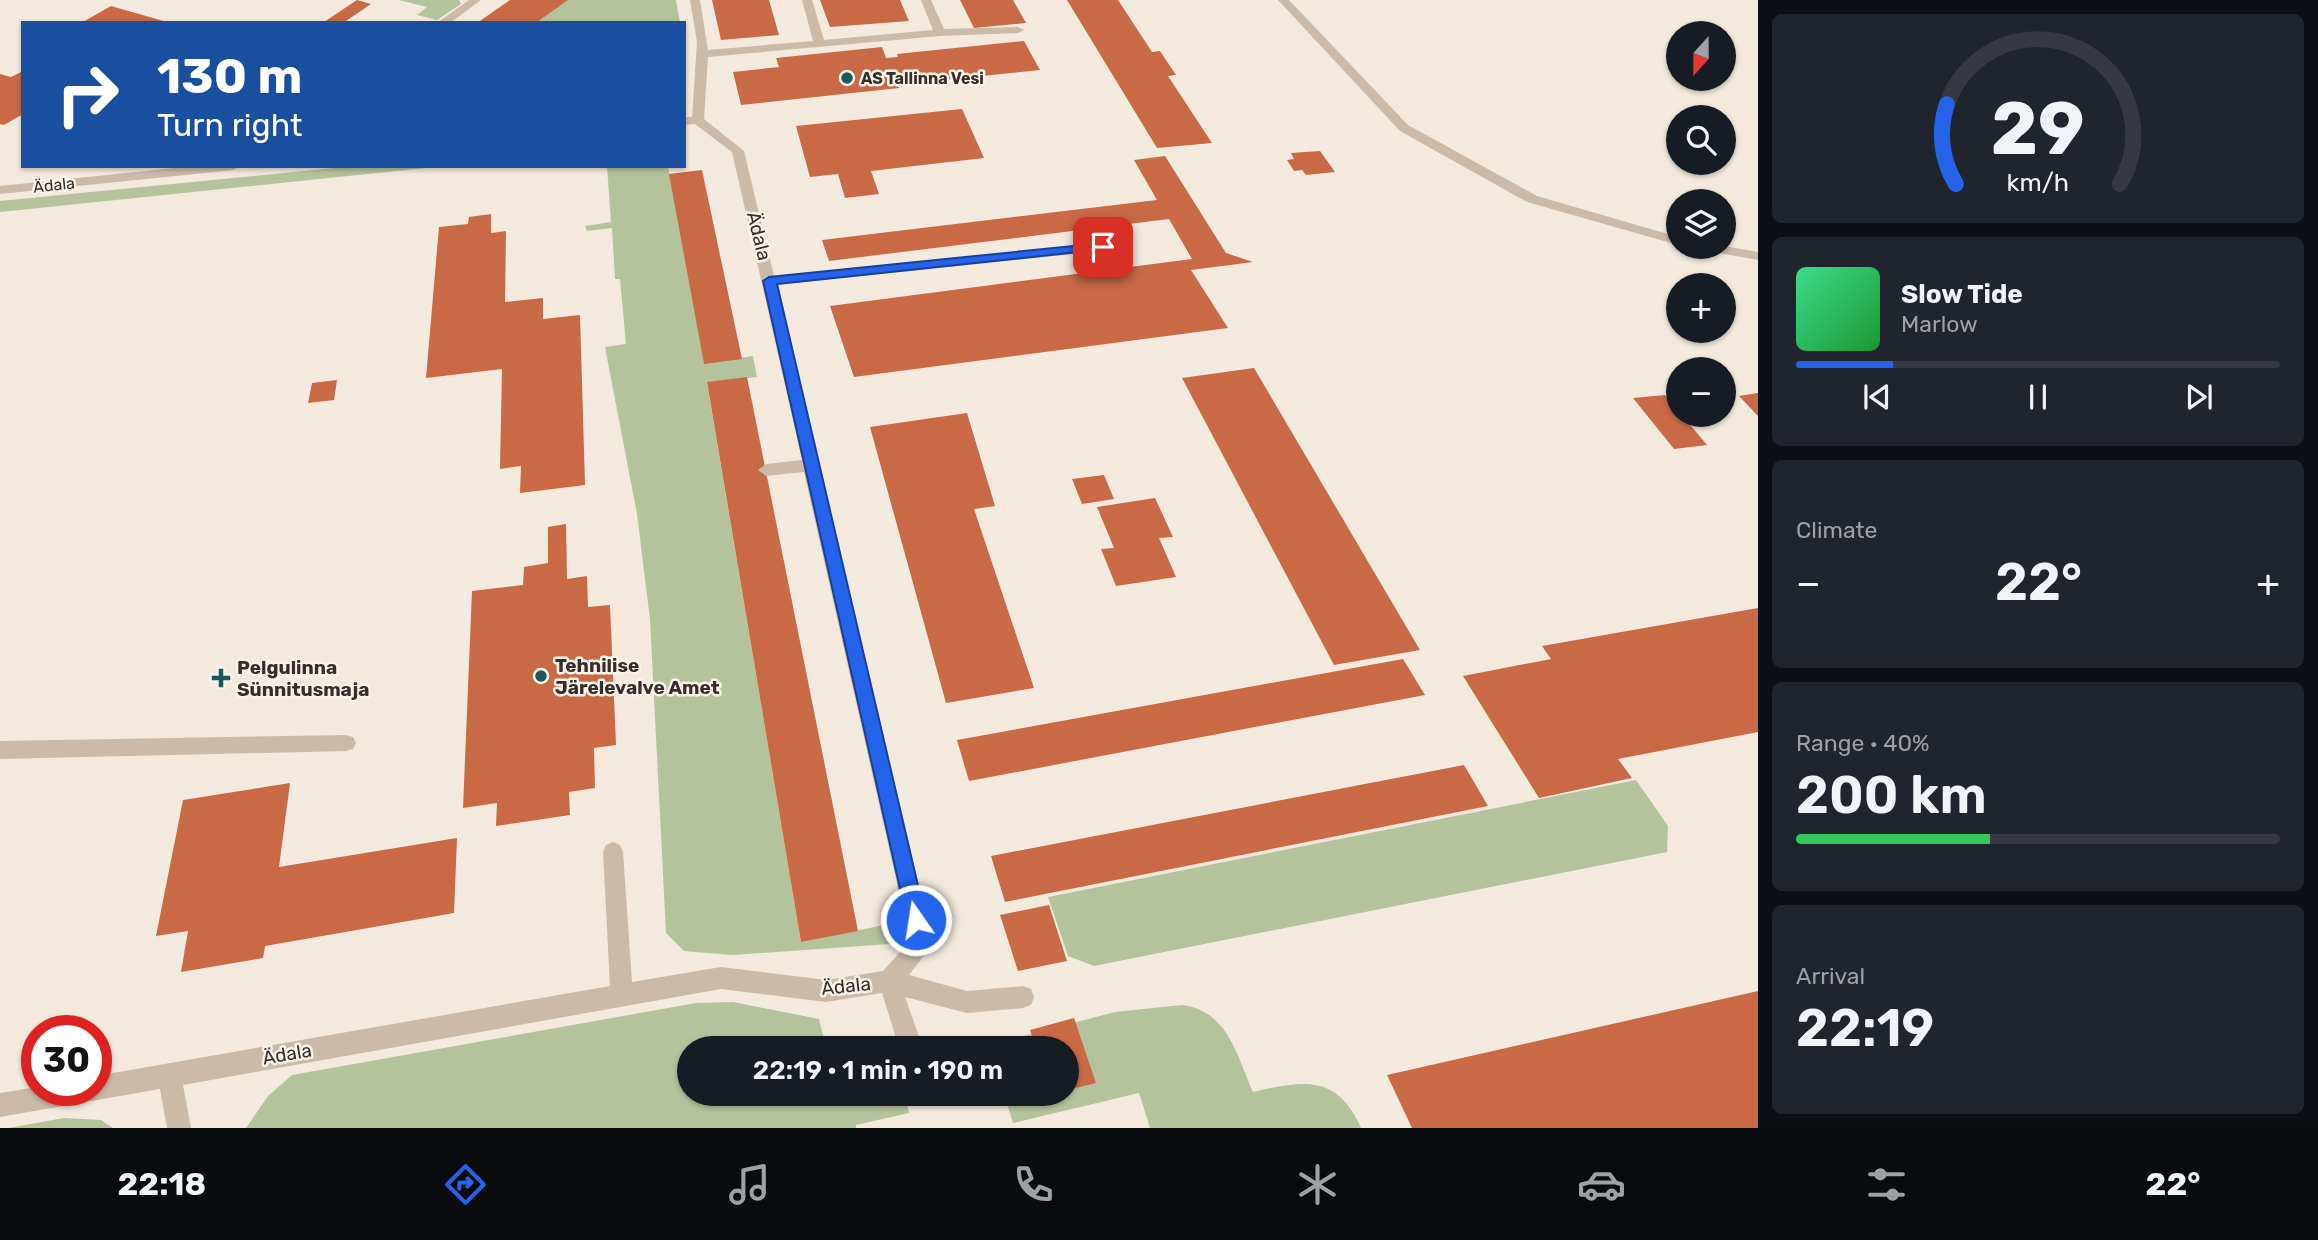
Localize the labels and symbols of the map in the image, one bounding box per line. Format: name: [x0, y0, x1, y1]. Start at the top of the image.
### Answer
north arrow: [1666, 21, 1736, 91]
place label: AS Tallinna Vesi: [861, 69, 984, 88]
marker: AS Tallinna Vesi: [839, 70, 855, 86]
street label: Ädala: [32, 173, 76, 197]
street label: Ädala: [742, 209, 776, 263]
pin: [1073, 217, 1133, 277]
place label: Tehnilise Järelevalve Amet: [555, 654, 720, 699]
place label: Pelgulinna Sünnitusmaja: [237, 656, 369, 701]
marker: Pelgulinna Sünnitusmaja: [211, 668, 231, 688]
marker: Tehnilise Järelevalve Amet: [533, 668, 549, 684]
position arrow: [879, 883, 953, 957]
street label: Ädala: [820, 972, 872, 1000]
speed limit sign: 30: [21, 1015, 112, 1106]
street label: Ädala: [261, 1038, 313, 1070]

